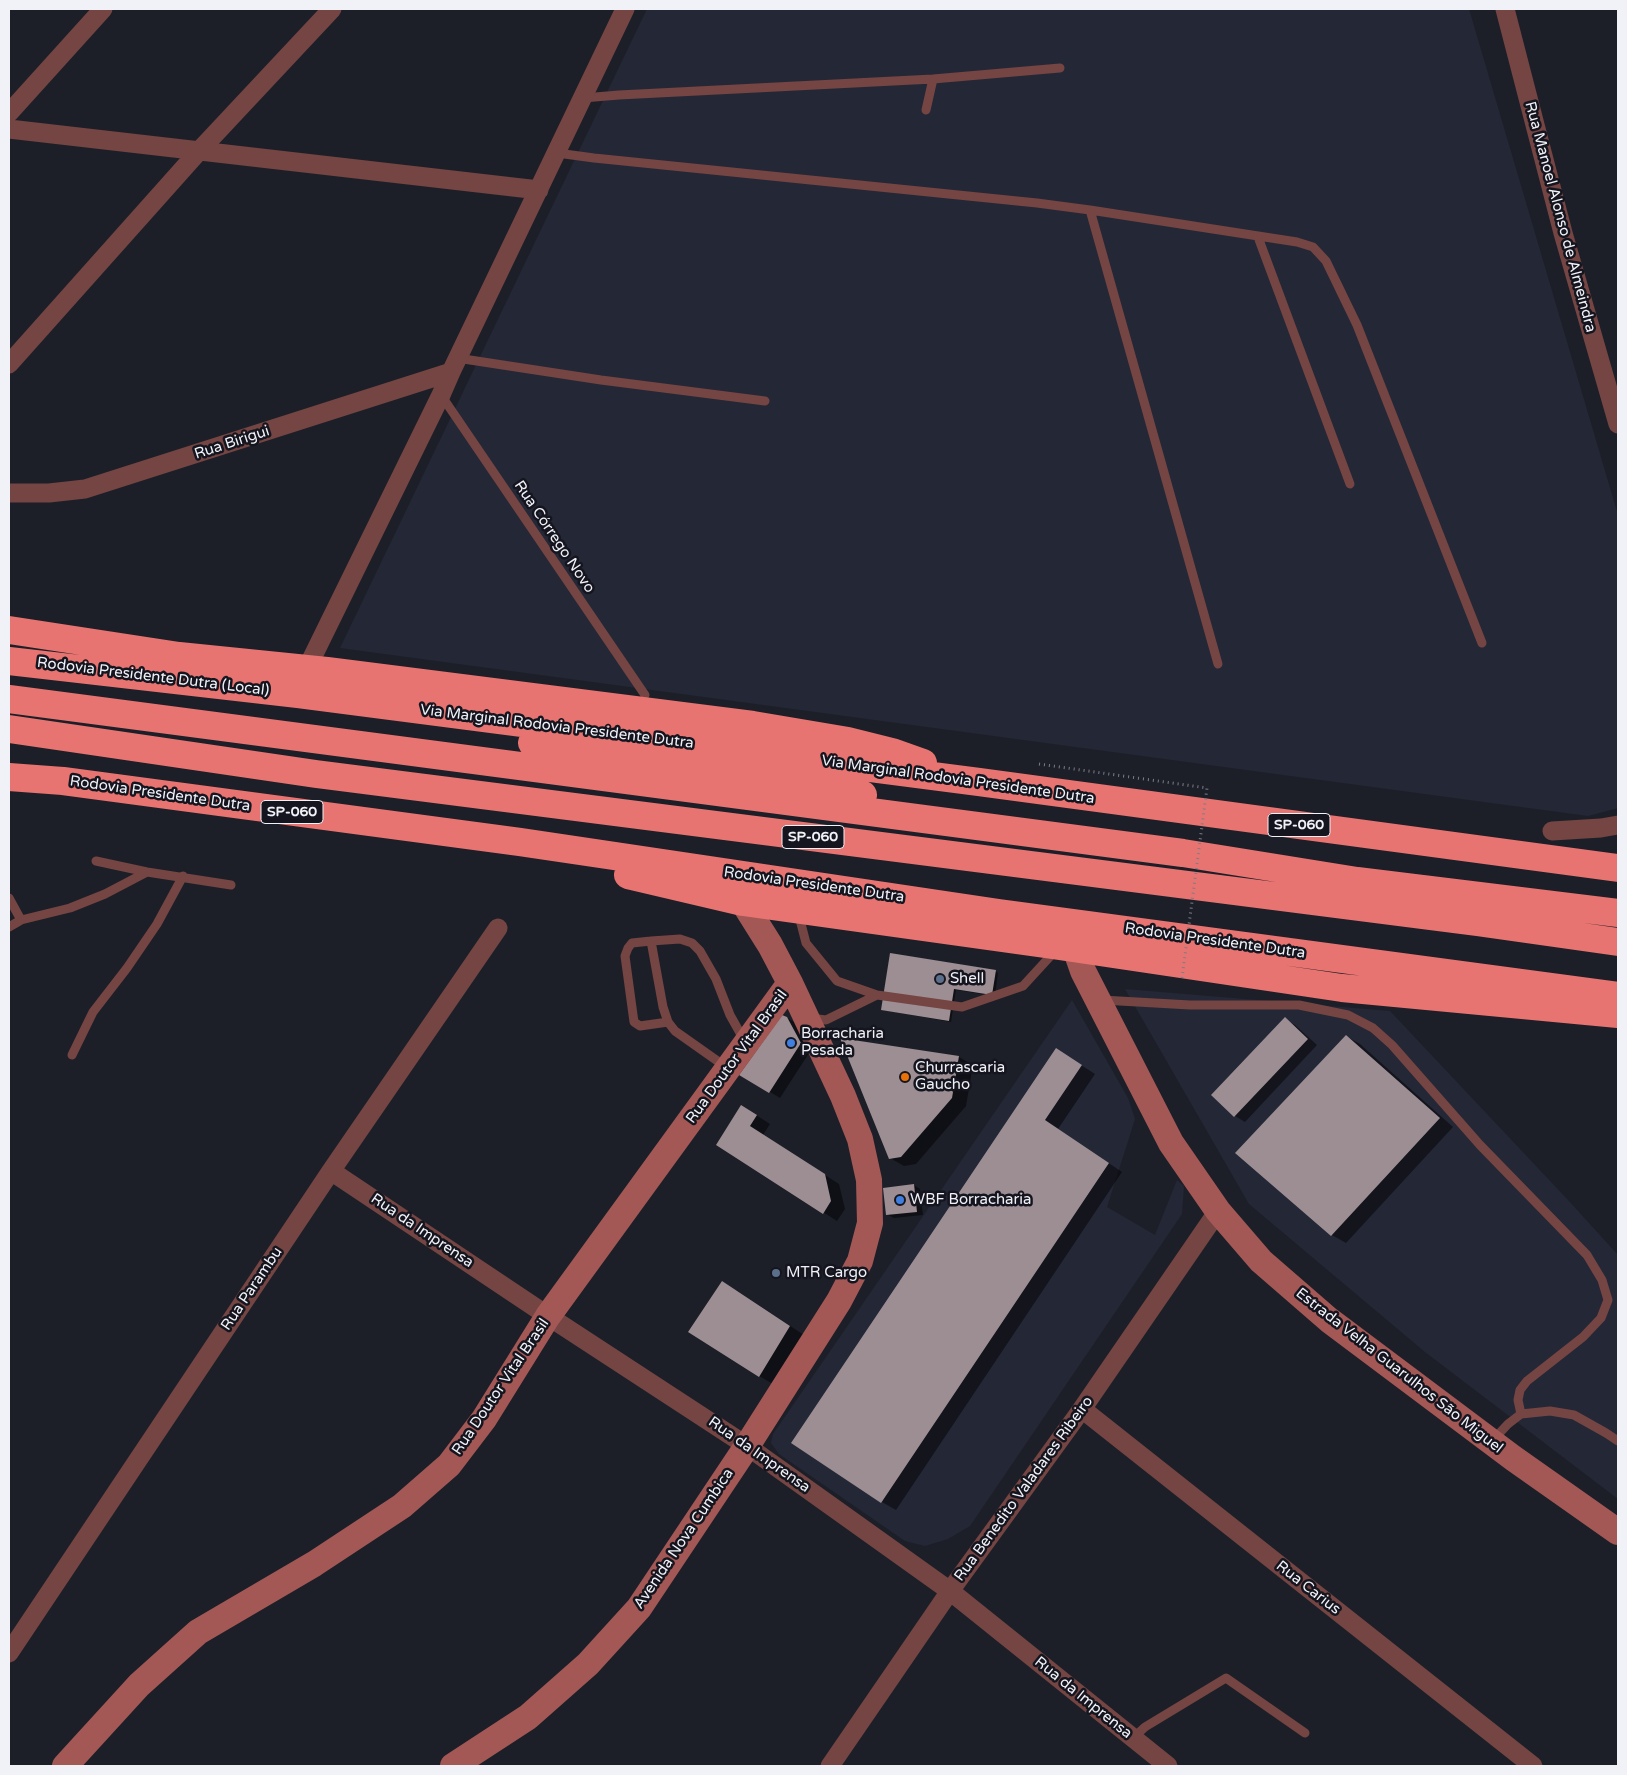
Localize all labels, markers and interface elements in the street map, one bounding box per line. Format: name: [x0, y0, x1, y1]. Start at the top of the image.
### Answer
street label: Rua Manoel Alonso de Almeindra: [1520, 100, 1600, 334]
street label: Rua Birigui: [192, 422, 272, 464]
street label: Rua Córrego Novo: [510, 477, 598, 597]
street label: Rodovia Presidente Dutra (Local): [36, 654, 270, 700]
street label: Via Marginal Rodovia Presidente Dutra: [419, 701, 695, 753]
street label: Via Marginal Rodovia Presidente Dutra: [820, 752, 1096, 808]
street label: Rodovia Presidente Dutra: [68, 772, 252, 816]
road number: SP-060: [261, 800, 323, 824]
road number: SP-060: [1268, 814, 1330, 836]
road number: SP-060: [782, 826, 844, 849]
street label: Rodovia Presidente Dutra: [722, 863, 906, 907]
street label: Rodovia Presidente Dutra: [1123, 919, 1307, 963]
place label: Shell: [950, 970, 984, 988]
marker: Shell: [934, 973, 946, 985]
street label: Rua Doutor Vital Brasil: [682, 987, 792, 1127]
place label: Borracharia Pesada: [801, 1025, 884, 1060]
marker: Borracharia Pesada: [785, 1037, 797, 1049]
place label: Churrascaria Gaucho: [915, 1059, 1005, 1094]
marker: Churrascaria Gaucho: [899, 1071, 911, 1083]
street label: Rua da Imprensa: [367, 1190, 477, 1272]
place label: WBF Borracharia: [910, 1191, 1031, 1209]
marker: WBF Borracharia: [894, 1194, 906, 1206]
street label: Rua Parambu: [217, 1244, 287, 1334]
place label: MTR Cargo: [786, 1264, 867, 1282]
marker: MTR Cargo: [770, 1267, 782, 1279]
street label: Estrada Velha Guarulhos São Miguel: [1292, 1284, 1506, 1458]
street label: Rua Doutor Vital Brasil: [449, 1315, 553, 1459]
street label: Rua Benedito Valadares Ribeiro: [951, 1393, 1097, 1585]
street label: Rua da Imprensa: [705, 1413, 813, 1497]
street label: Avenida Nova Cumbica: [630, 1465, 738, 1613]
street label: Rua Carius: [1272, 1557, 1344, 1619]
street label: Rua da Imprensa: [1031, 1653, 1135, 1743]

